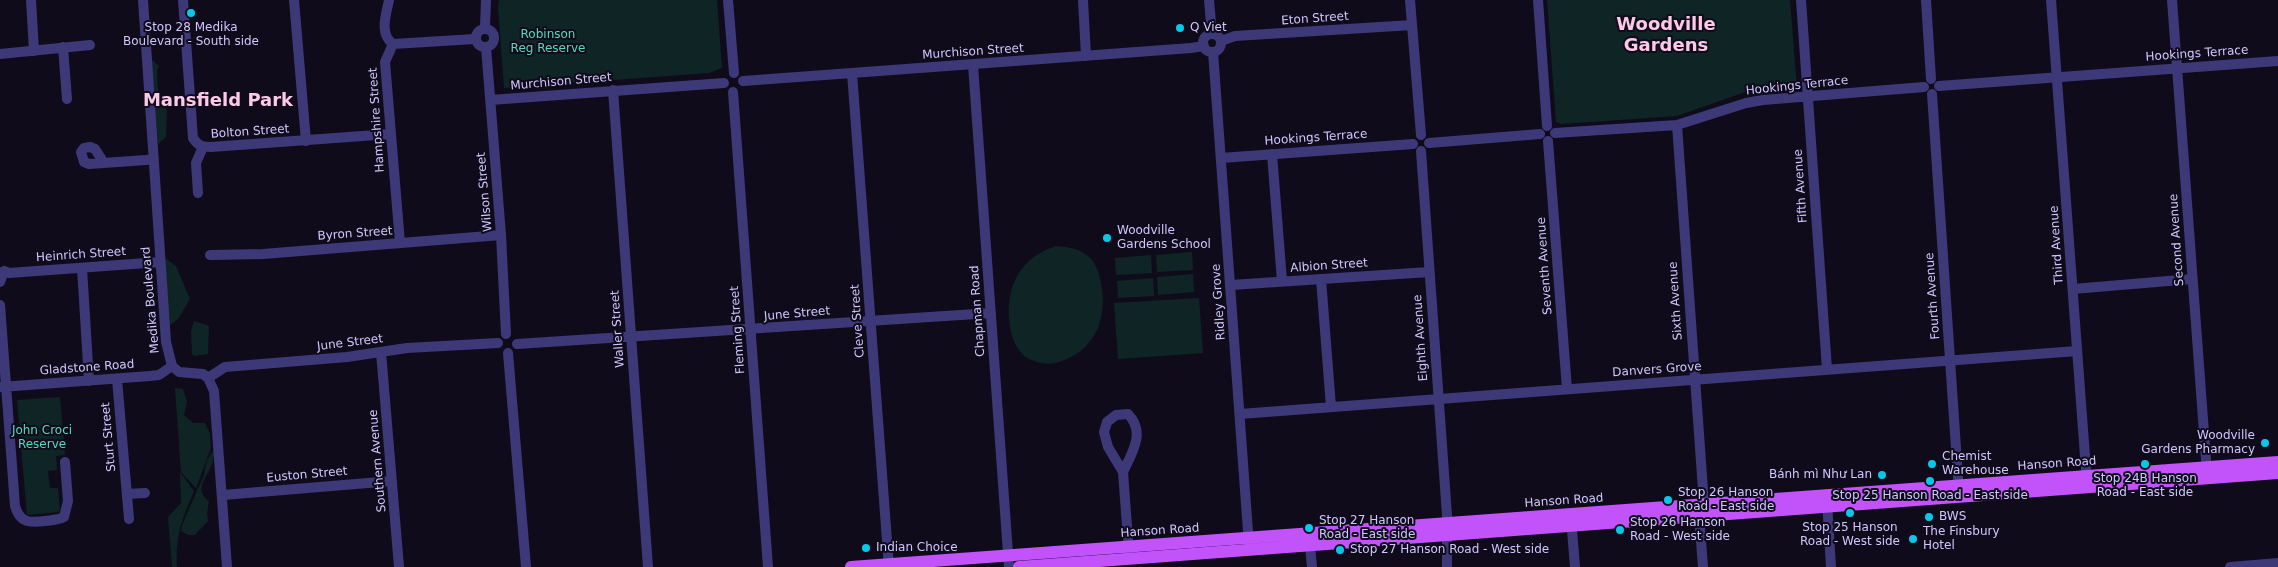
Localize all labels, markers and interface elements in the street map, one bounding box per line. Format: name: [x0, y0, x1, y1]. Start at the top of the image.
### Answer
marker: Stop 28 Medika Boulevard - South side: [185, 7, 197, 19]
street label: Eton Street: [1281, 9, 1349, 29]
district label: Woodville Gardens: [1616, 14, 1716, 56]
place label: Stop 28 Medika Boulevard - South side: [123, 21, 259, 49]
place label: Q Viet: [1190, 21, 1227, 35]
marker: Q Viet: [1174, 22, 1186, 34]
park label: Robinson Reg Reserve: [511, 28, 585, 56]
street label: Murchison Street: [922, 41, 1024, 63]
street label: Hookings Terrace: [2145, 43, 2249, 65]
street label: Hampshire Street: [366, 67, 388, 173]
street label: Murchison Street: [510, 70, 612, 94]
street label: Hookings Terrace: [1745, 73, 1849, 99]
district label: Mansfield Park: [143, 90, 293, 112]
street label: Bolton Street: [210, 122, 290, 142]
street label: Hookings Terrace: [1264, 127, 1368, 149]
street label: Fifth Avenue: [1791, 149, 1811, 223]
street label: Wilson Street: [474, 152, 496, 232]
street label: Second Avenue: [2167, 193, 2187, 287]
street label: Third Avenue: [2047, 205, 2067, 285]
street label: Seventh Avenue: [1534, 217, 1556, 315]
street label: Byron Street: [317, 224, 393, 244]
place label: Woodville Gardens School: [1117, 224, 1211, 252]
marker: Woodville Gardens School: [1101, 232, 1113, 244]
street label: Heinrich Street: [36, 245, 126, 265]
street label: Medika Boulevard: [139, 246, 163, 354]
street label: Fourth Avenue: [1923, 252, 1943, 340]
street label: Albion Street: [1290, 256, 1368, 276]
street label: Sixth Avenue: [1666, 261, 1686, 341]
street label: Ridley Grove: [1209, 263, 1229, 341]
street label: Chapman Road: [968, 265, 988, 357]
street label: Cleve Street: [848, 284, 868, 358]
street label: Fleming Street: [728, 286, 748, 374]
street label: Waller Street: [608, 290, 628, 368]
street label: Eighth Avenue: [1411, 294, 1431, 382]
street label: June Street: [763, 304, 831, 324]
street label: June Street: [316, 332, 384, 354]
street label: Gladstone Road: [39, 358, 135, 378]
street label: Danvers Grove: [1612, 360, 1702, 380]
street label: Sturt Street: [99, 402, 119, 472]
street label: Southern Avenue: [366, 409, 390, 513]
park label: John Croci Reserve: [12, 424, 72, 452]
place label: Woodville Gardens Pharmacy: [2141, 429, 2255, 457]
marker: Woodville Gardens Pharmacy: [2259, 437, 2271, 449]
place label: Chemist Warehouse: [1942, 450, 2009, 478]
street label: Hanson Road: [2017, 454, 2097, 474]
marker: Chemist Warehouse: [1926, 458, 1938, 470]
marker: Stop 24B Hanson Road - East side: [2139, 458, 2151, 470]
street label: Euston Street: [266, 464, 348, 486]
place label: Bánh mì Như Lan: [1769, 468, 1872, 482]
marker: Bánh mì Như Lan: [1876, 469, 1888, 481]
place label: Stop 24B Hanson Road - East side: [2093, 472, 2197, 500]
marker: Stop 25 Hanson Road - East side: [1924, 475, 1936, 487]
place label: Stop 26 Hanson Road - East side: [1678, 486, 1774, 514]
place label: Stop 25 Hanson Road - East side: [1832, 489, 2028, 503]
street label: Hanson Road: [1524, 491, 1604, 511]
marker: Stop 26 Hanson Road - East side: [1662, 494, 1674, 506]
marker: Stop 25 Hanson Road - West side: [1844, 507, 1856, 519]
place label: BWS: [1939, 510, 1966, 524]
marker: BWS: [1923, 511, 1935, 523]
place label: Stop 27 Hanson Road - East side: [1319, 514, 1415, 542]
place label: Stop 26 Hanson Road - West side: [1630, 516, 1730, 544]
street label: Hanson Road: [1120, 521, 1200, 541]
place label: Stop 25 Hanson Road - West side: [1800, 521, 1900, 549]
marker: Stop 27 Hanson Road - East side: [1303, 522, 1315, 534]
marker: Stop 26 Hanson Road - West side: [1614, 524, 1626, 536]
place label: The Finsbury Hotel: [1923, 525, 2000, 553]
marker: The Finsbury Hotel: [1907, 533, 1919, 545]
place label: Indian Choice: [876, 541, 958, 555]
marker: Indian Choice: [860, 542, 872, 554]
place label: Stop 27 Hanson Road - West side: [1350, 543, 1549, 557]
marker: Stop 27 Hanson Road - West side: [1334, 544, 1346, 556]

